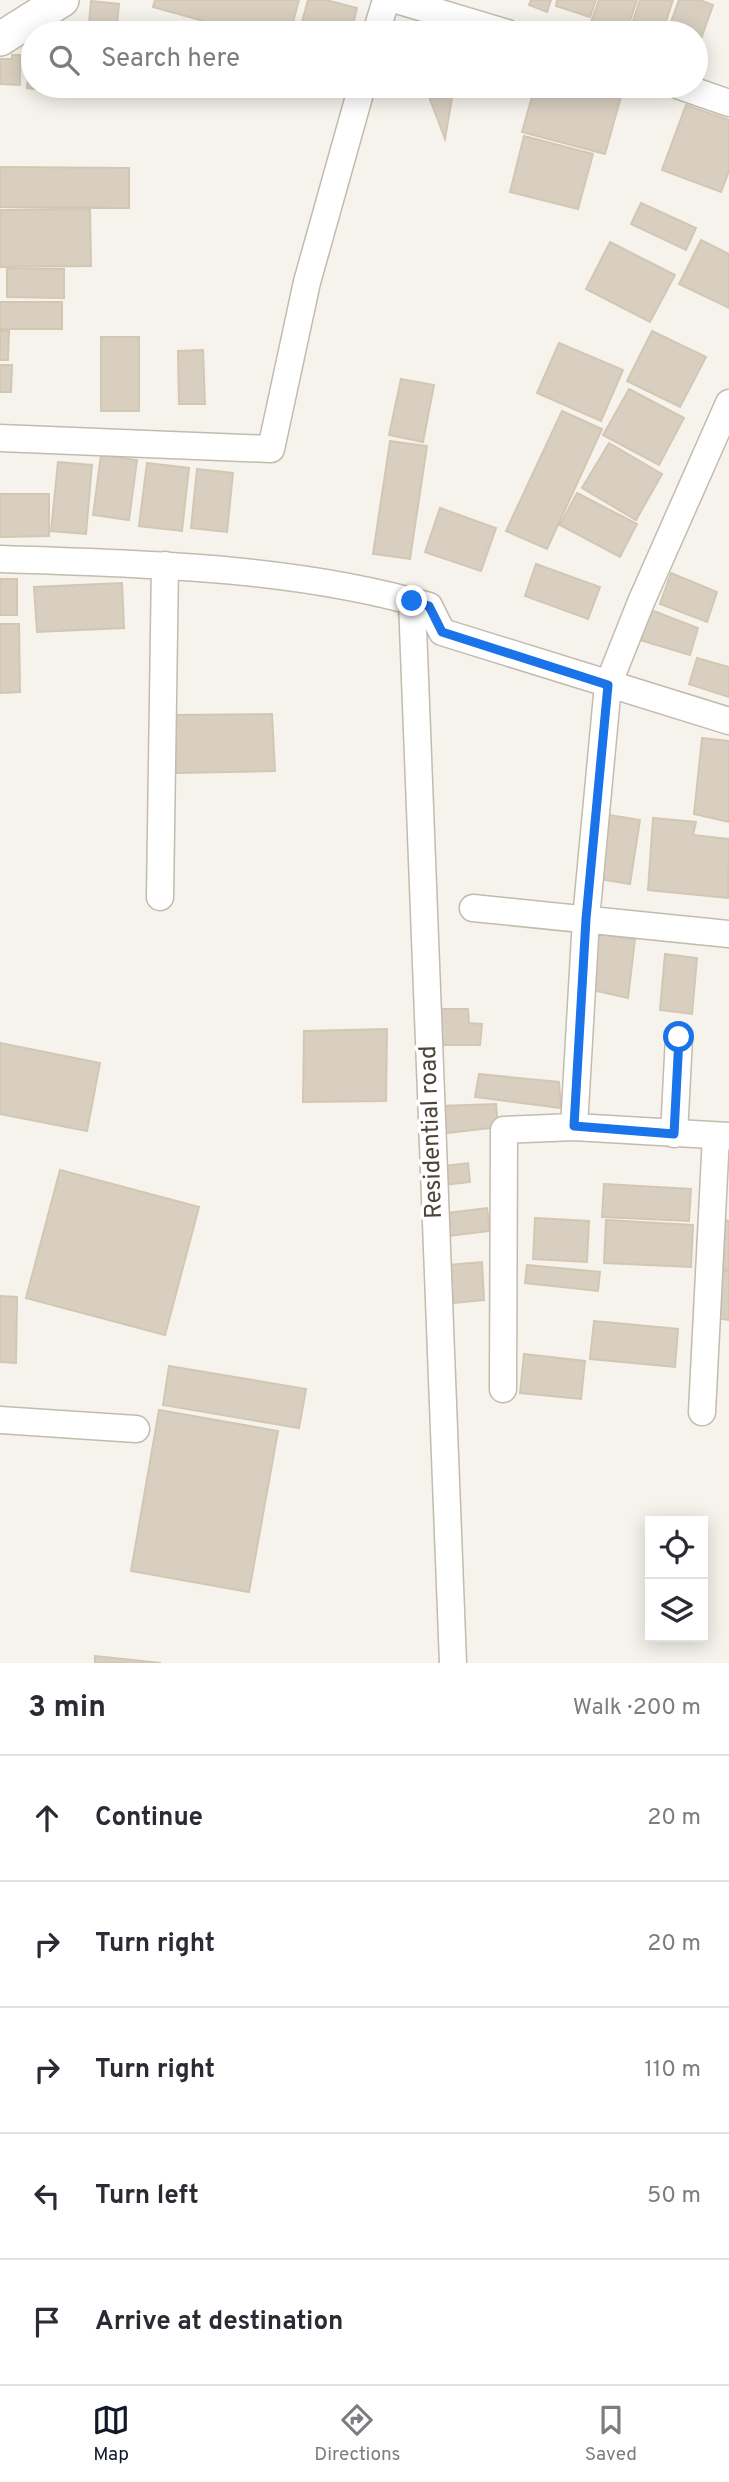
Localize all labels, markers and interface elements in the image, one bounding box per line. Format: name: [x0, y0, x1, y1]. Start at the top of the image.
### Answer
search box: [21, 21, 708, 98]
icon: search: [45, 41, 83, 79]
text: Search here: [101, 43, 240, 76]
route end: [396, 585, 427, 616]
route start: [663, 1021, 694, 1052]
street label: Residential road: [414, 1045, 450, 1219]
map controls: [645, 1516, 708, 1642]
button: locate: [645, 1516, 708, 1579]
button: layers: [645, 1579, 708, 1642]
text: 3 min: [28, 1690, 106, 1727]
text: Walk · 200 m: [573, 1694, 701, 1723]
icon: ahead: [28, 1799, 66, 1837]
text: Continue: [95, 1802, 203, 1835]
text: 20 m: [647, 1804, 701, 1833]
icon: right: [28, 1925, 66, 1963]
text: Turn right: [95, 1928, 215, 1961]
text: 20 m: [647, 1930, 701, 1959]
icon: right: [28, 2051, 66, 2089]
text: Turn right: [95, 2054, 215, 2087]
text: 110 m: [644, 2056, 701, 2085]
icon: left: [28, 2177, 66, 2215]
text: Turn left: [95, 2180, 199, 2213]
text: 50 m: [647, 2182, 701, 2211]
icon: arrive: [28, 2303, 66, 2341]
text: Arrive at destination: [95, 2306, 343, 2339]
tab: Map: [92, 2401, 130, 2467]
tab: Directions: [314, 2401, 401, 2467]
tab: Saved: [585, 2401, 637, 2467]

